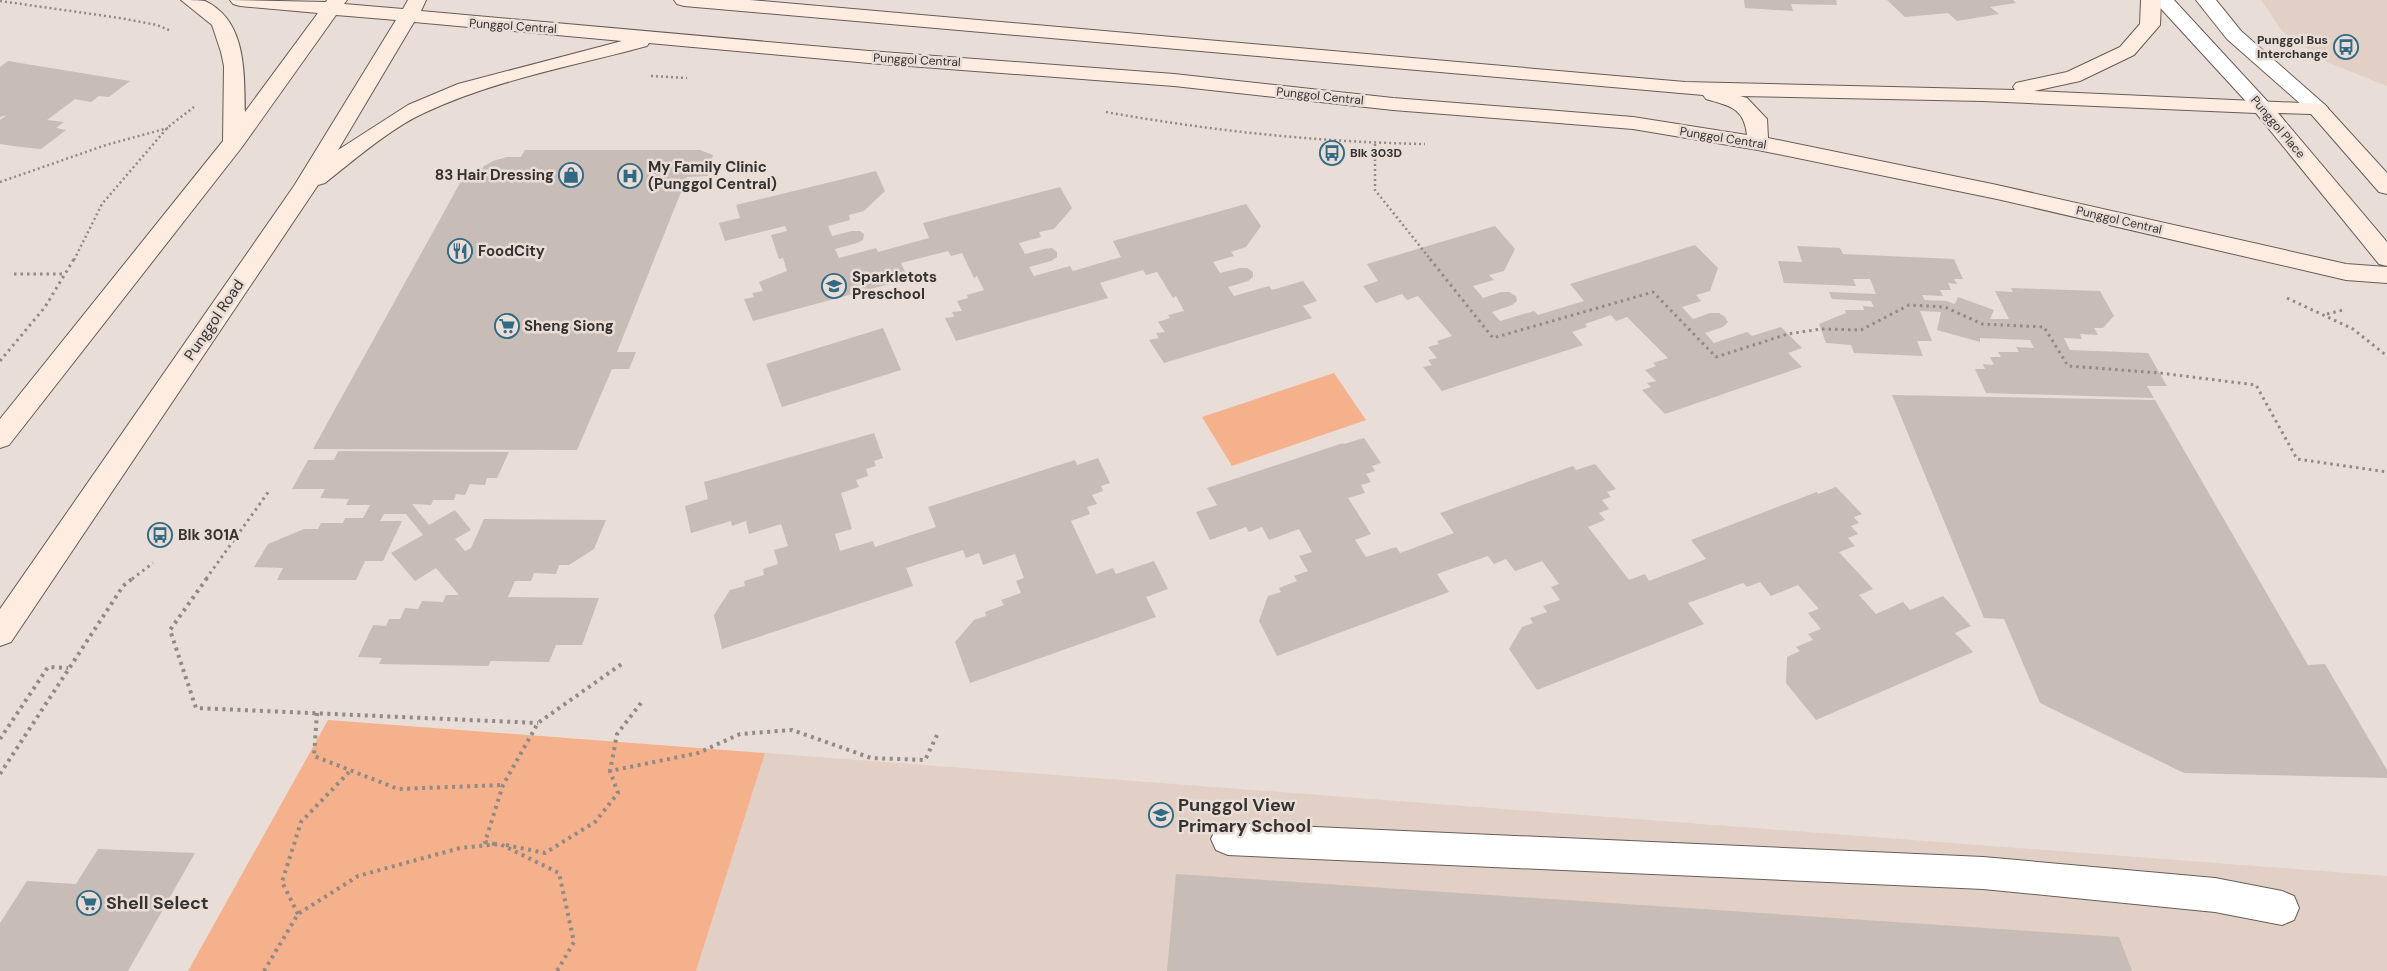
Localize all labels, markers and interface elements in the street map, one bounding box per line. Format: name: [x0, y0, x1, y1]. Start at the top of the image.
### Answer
street label: Punggol Central: [469, 15, 557, 37]
place label: Punggol Bus Interchange: [2257, 32, 2328, 62]
bus stop icon: Punggol Bus Interchange: [2333, 34, 2359, 60]
street label: Punggol Central: [873, 50, 961, 70]
street label: Punggol Central: [1276, 83, 1364, 109]
street label: Punggol Place: [2247, 92, 2309, 162]
street label: Punggol Central: [1679, 123, 1767, 153]
bus stop icon: Blk 303D: [1319, 140, 1345, 166]
place label: Blk 303D: [1350, 145, 1402, 161]
place label: My Family Clinic (Punggol Central): [648, 157, 777, 194]
shop icon: 83 Hair Dressing: [558, 162, 584, 188]
hospital icon: My Family Clinic (Punggol Central): [617, 163, 643, 189]
place label: 83 Hair Dressing: [435, 165, 554, 185]
street label: Punggol Central: [2075, 202, 2163, 238]
restaurant icon: FoodCity: [447, 238, 473, 264]
place label: FoodCity: [478, 241, 545, 261]
place label: Sparkletots Preschool: [852, 267, 937, 304]
school or university icon: Sparkletots Preschool: [821, 273, 847, 299]
street label: Punggol Road: [180, 276, 248, 364]
supermarket icon: Sheng Siong: [494, 313, 520, 339]
place label: Sheng Siong: [524, 316, 614, 336]
bus stop icon: Blk 301A: [147, 522, 173, 548]
place label: Blk 301A: [178, 525, 240, 545]
place label: Punggol View Primary School: [1178, 793, 1311, 838]
school or university icon: Punggol View Primary School: [1148, 802, 1174, 828]
supermarket icon: Shell Select: [76, 890, 102, 916]
place label: Shell Select: [106, 891, 209, 915]

